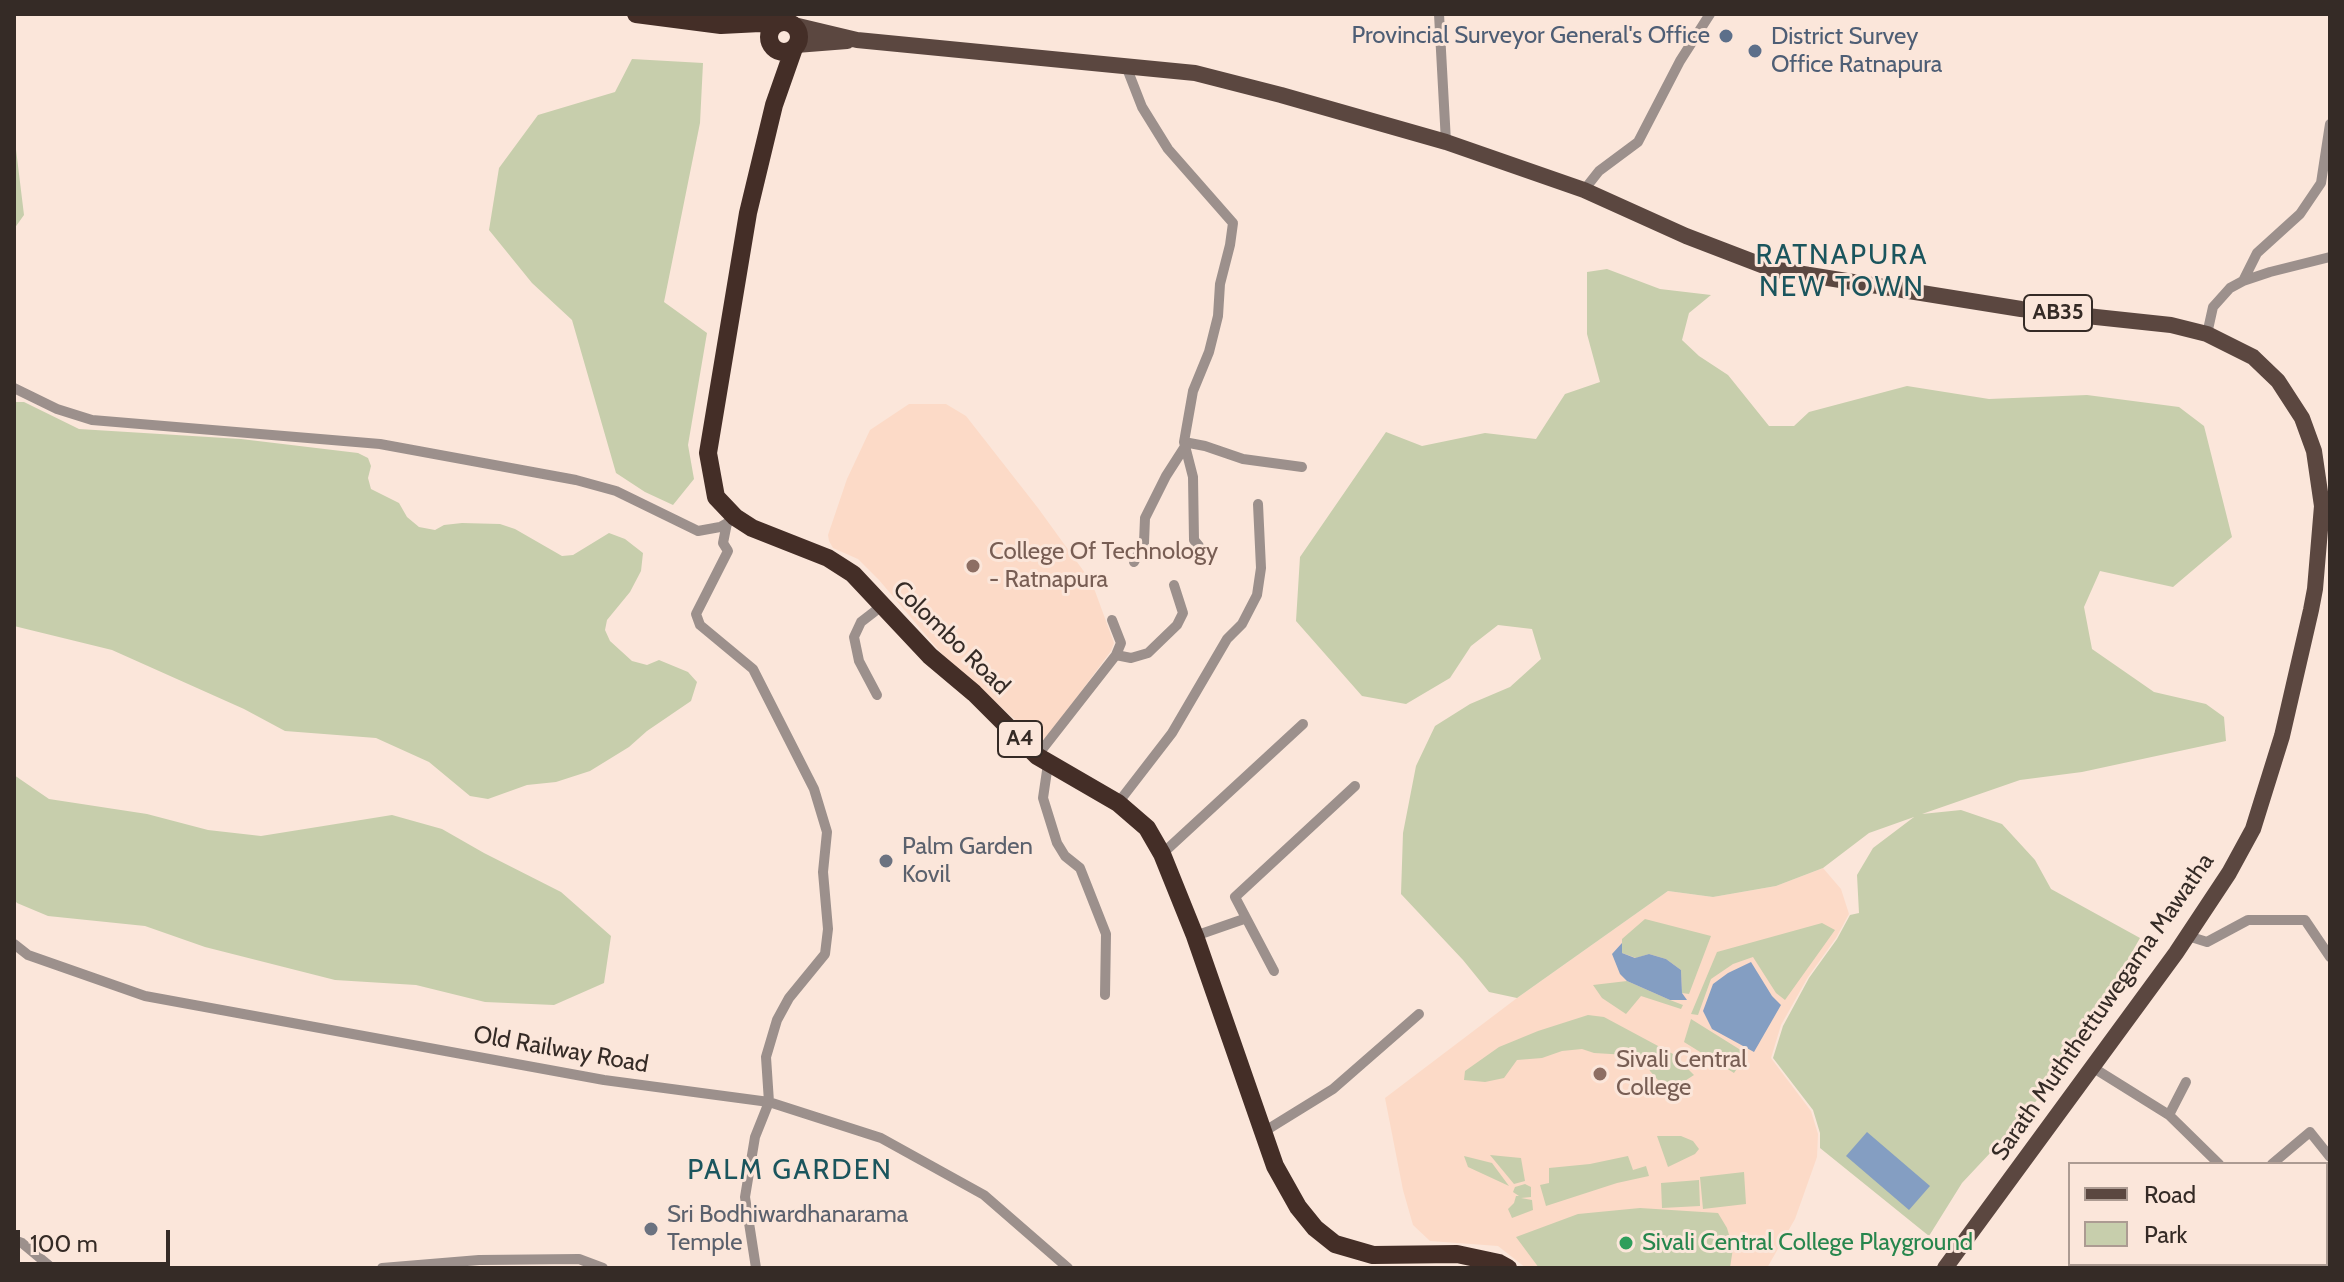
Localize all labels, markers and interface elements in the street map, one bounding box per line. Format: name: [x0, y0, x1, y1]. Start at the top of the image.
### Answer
place label: Provincial Surveyor General's Office: [1352, 22, 1710, 50]
place label: District Survey Office Ratnapura: [1771, 23, 1942, 79]
marker: Provincial Surveyor General's Office: [1717, 27, 1735, 45]
marker: District Survey Office Ratnapura: [1746, 42, 1764, 60]
district label: RATNAPURA NEW TOWN: [1756, 239, 1928, 305]
road number: AB35: [2024, 295, 2092, 331]
place label: College Of Technology - Ratnapura: [989, 538, 1218, 594]
marker: College Of Technology - Ratnapura: [964, 557, 982, 575]
street label: Colombo Road: [887, 575, 1015, 701]
road number: A4: [998, 721, 1042, 757]
place label: Palm Garden Kovil: [902, 833, 1033, 889]
street label: Sarath Muththettuwegama Mawatha: [1986, 848, 2220, 1166]
marker: Palm Garden Kovil: [877, 852, 895, 870]
street label: Old Railway Road: [471, 1020, 651, 1080]
place label: Sivali Central College: [1616, 1046, 1747, 1102]
marker: Sivali Central College: [1591, 1065, 1609, 1083]
district label: PALM GARDEN: [687, 1154, 893, 1188]
legend: [2068, 1162, 2328, 1266]
text: Road: [2144, 1180, 2196, 1209]
place label: Sri Bodhiwardhanarama Temple: [667, 1201, 908, 1257]
scale bar: [20, 1214, 174, 1264]
marker: Sri Bodhiwardhanarama Temple: [642, 1220, 660, 1238]
text: Park: [2144, 1220, 2187, 1249]
text: 100 m: [30, 1229, 98, 1258]
place label: Sivali Central College Playground: [1642, 1229, 1973, 1257]
marker: Sivali Central College Playground: [1617, 1234, 1635, 1252]

